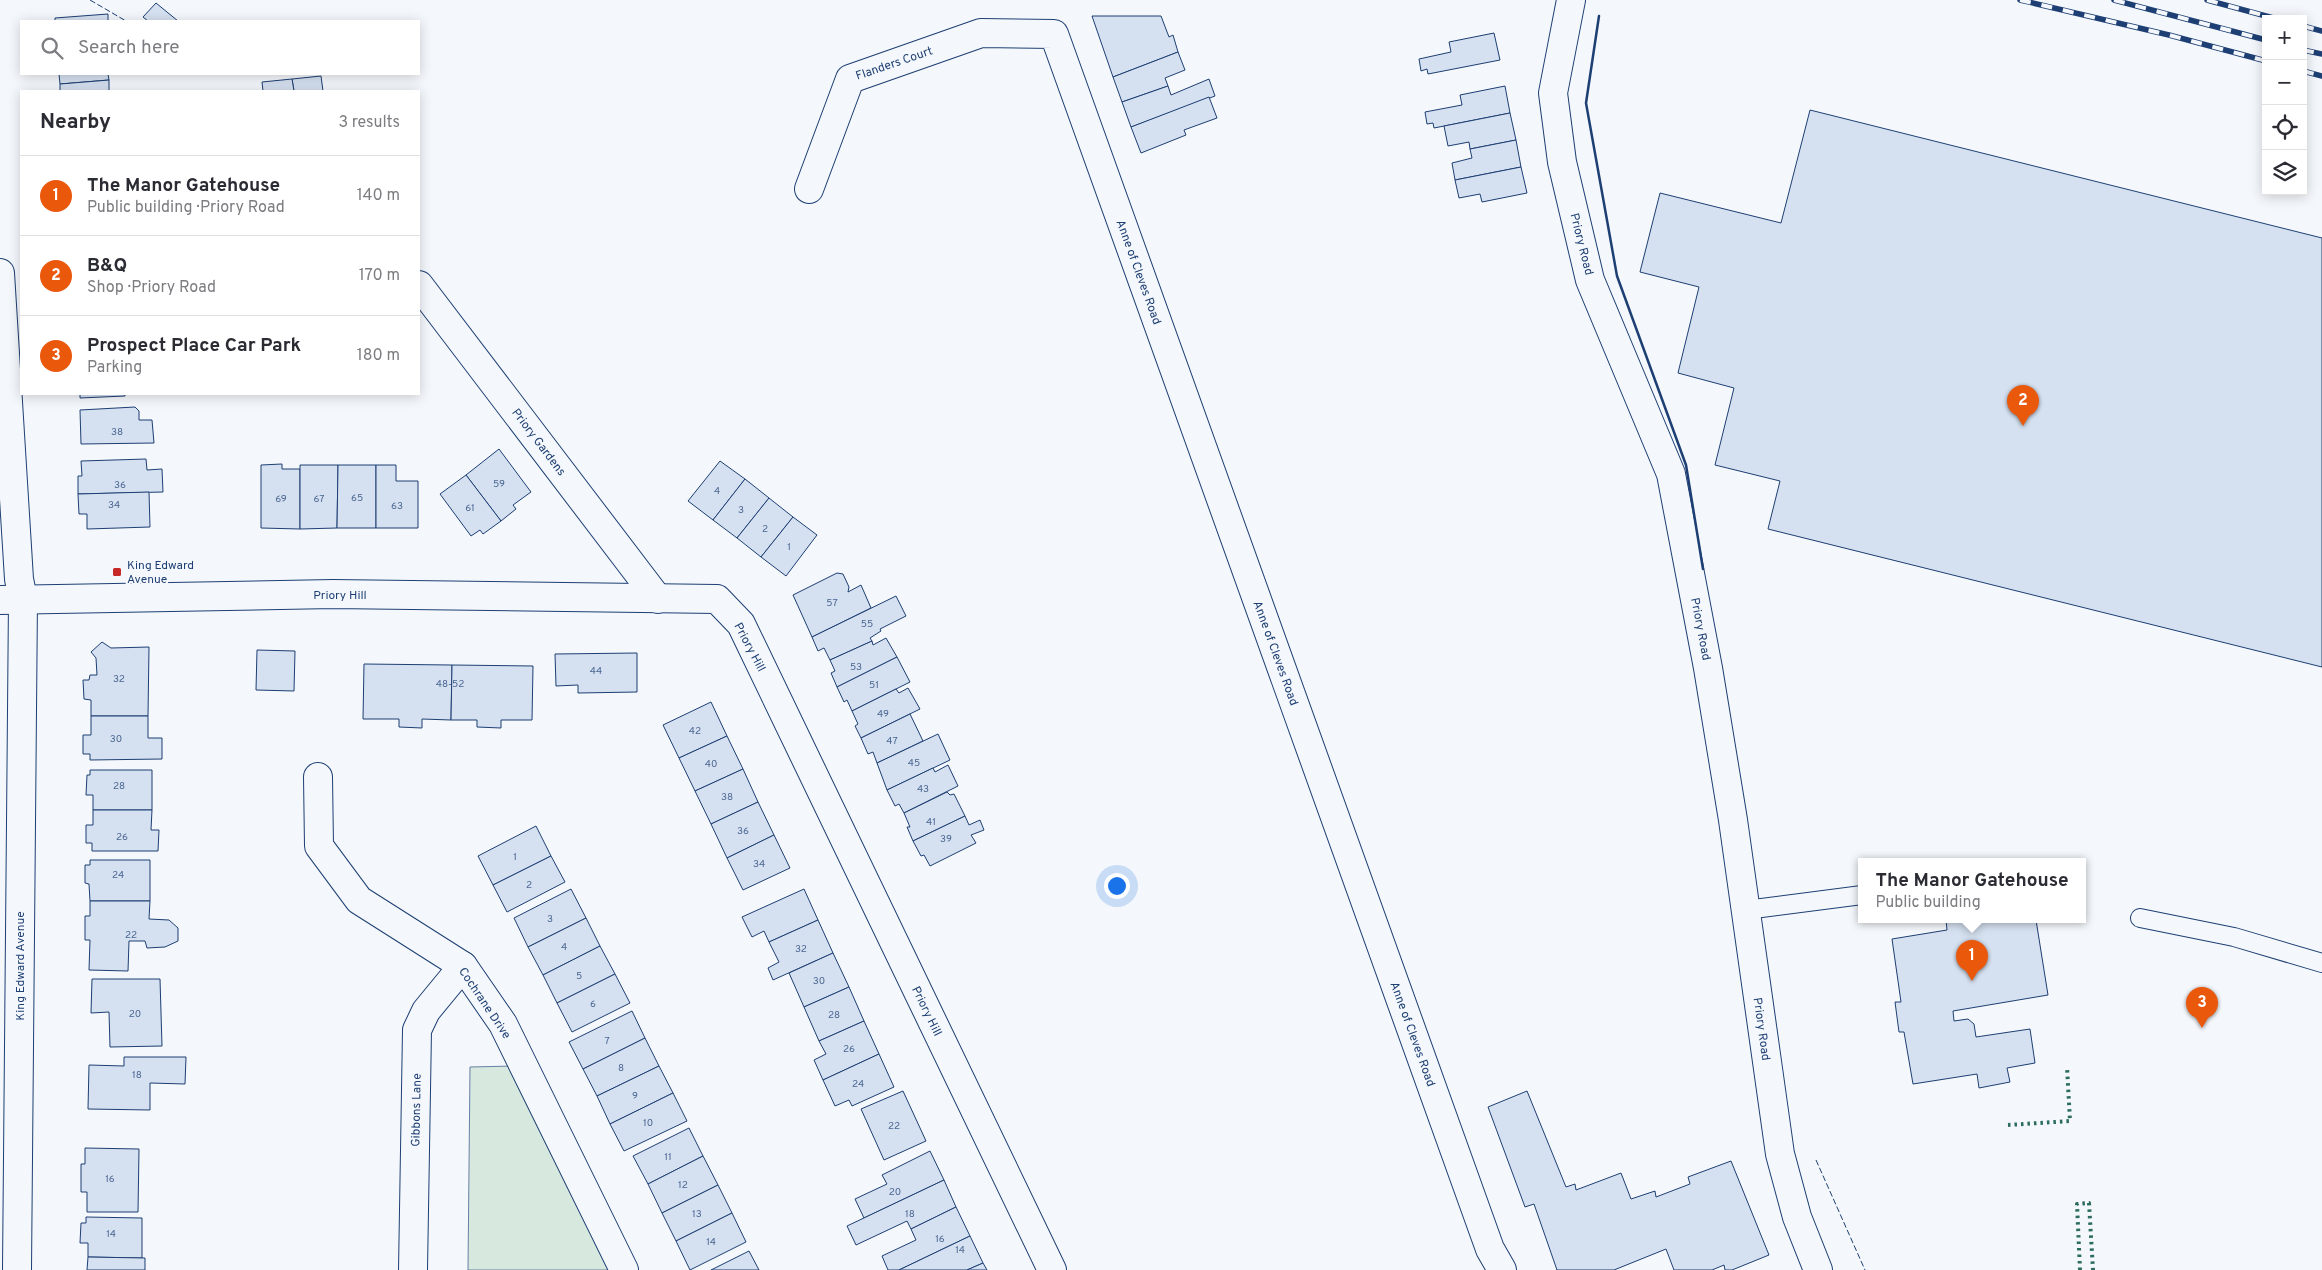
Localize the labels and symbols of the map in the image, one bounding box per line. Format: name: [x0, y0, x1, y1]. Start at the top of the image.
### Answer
street label: Flanders Court: [854, 43, 935, 85]
street label: Priory Road: [1566, 211, 1596, 277]
street label: Anne of Cleves Road: [1112, 218, 1164, 327]
pin: 2: [2007, 385, 2039, 426]
street label: Priory Gardens: [508, 406, 569, 480]
house number: 38: [111, 426, 123, 439]
house number: 59: [493, 478, 505, 491]
house number: 36: [114, 479, 126, 492]
house number: 4: [714, 485, 720, 498]
house number: 65: [351, 492, 363, 505]
house number: 69: [275, 493, 287, 506]
house number: 67: [314, 493, 325, 506]
house number: 34: [108, 499, 120, 512]
house number: 63: [391, 500, 403, 513]
house number: 61: [465, 502, 475, 515]
house number: 3: [738, 504, 744, 517]
house number: 2: [762, 523, 768, 536]
house number: 1: [787, 541, 791, 554]
place label: King Edward Avenue: [127, 558, 194, 588]
marker: King Edward Avenue: [111, 566, 123, 578]
street label: Priory Hill: [313, 588, 367, 604]
street label: Priory Road: [1686, 596, 1714, 662]
house number: 57: [826, 597, 838, 610]
street label: Anne of Cleves Road: [1249, 599, 1301, 708]
house number: 55: [861, 618, 873, 631]
street label: Priory Hill: [729, 620, 769, 675]
house number: 53: [850, 661, 862, 674]
house number: 44: [590, 665, 602, 678]
house number: 32: [113, 673, 125, 686]
house number: 48-52: [436, 678, 464, 691]
house number: 51: [869, 679, 879, 692]
house number: 49: [877, 708, 889, 721]
house number: 42: [689, 725, 701, 738]
house number: 30: [110, 733, 122, 746]
house number: 47: [886, 735, 898, 748]
house number: 45: [908, 757, 920, 770]
house number: 40: [705, 758, 717, 771]
house number: 28: [113, 780, 125, 793]
house number: 43: [917, 783, 929, 796]
house number: 38: [721, 791, 733, 804]
house number: 41: [926, 816, 936, 829]
house number: 36: [737, 825, 749, 838]
house number: 26: [116, 831, 128, 844]
house number: 39: [940, 833, 952, 846]
house number: 1: [513, 851, 517, 864]
house number: 34: [753, 858, 765, 871]
house number: 24: [112, 869, 124, 882]
your location: [1104, 873, 1130, 899]
house number: 2: [526, 879, 532, 892]
street label: King Edward Avenue: [13, 911, 29, 1021]
house number: 3: [547, 913, 553, 926]
house number: 22: [125, 929, 137, 942]
pin: 1: [1956, 940, 1988, 981]
house number: 4: [561, 941, 567, 954]
house number: 32: [795, 943, 807, 956]
street label: Cochrane Drive: [454, 965, 514, 1043]
house number: 5: [576, 970, 582, 983]
house number: 30: [813, 975, 825, 988]
street label: Anne of Cleves Road: [1386, 980, 1438, 1089]
street label: Priory Hill: [907, 984, 945, 1039]
pin: 3: [2186, 987, 2218, 1028]
street label: Priory Road: [1749, 997, 1773, 1062]
house number: 6: [590, 998, 596, 1011]
house number: 20: [129, 1008, 141, 1021]
house number: 28: [828, 1009, 840, 1022]
house number: 7: [604, 1035, 610, 1048]
house number: 26: [843, 1043, 855, 1056]
house number: 8: [618, 1062, 624, 1075]
house number: 18: [132, 1069, 142, 1082]
street label: Gibbons Lane: [408, 1073, 426, 1147]
house number: 24: [852, 1078, 864, 1091]
house number: 9: [632, 1090, 638, 1103]
house number: 10: [643, 1117, 653, 1130]
house number: 22: [888, 1120, 900, 1133]
house number: 11: [664, 1151, 672, 1164]
house number: 16: [105, 1173, 115, 1186]
house number: 12: [678, 1179, 688, 1192]
house number: 20: [889, 1186, 901, 1199]
house number: 13: [692, 1208, 702, 1221]
house number: 18: [905, 1208, 915, 1221]
house number: 14: [106, 1228, 116, 1241]
house number: 16: [935, 1233, 945, 1246]
house number: 14: [706, 1236, 716, 1249]
house number: 14: [955, 1244, 965, 1257]

